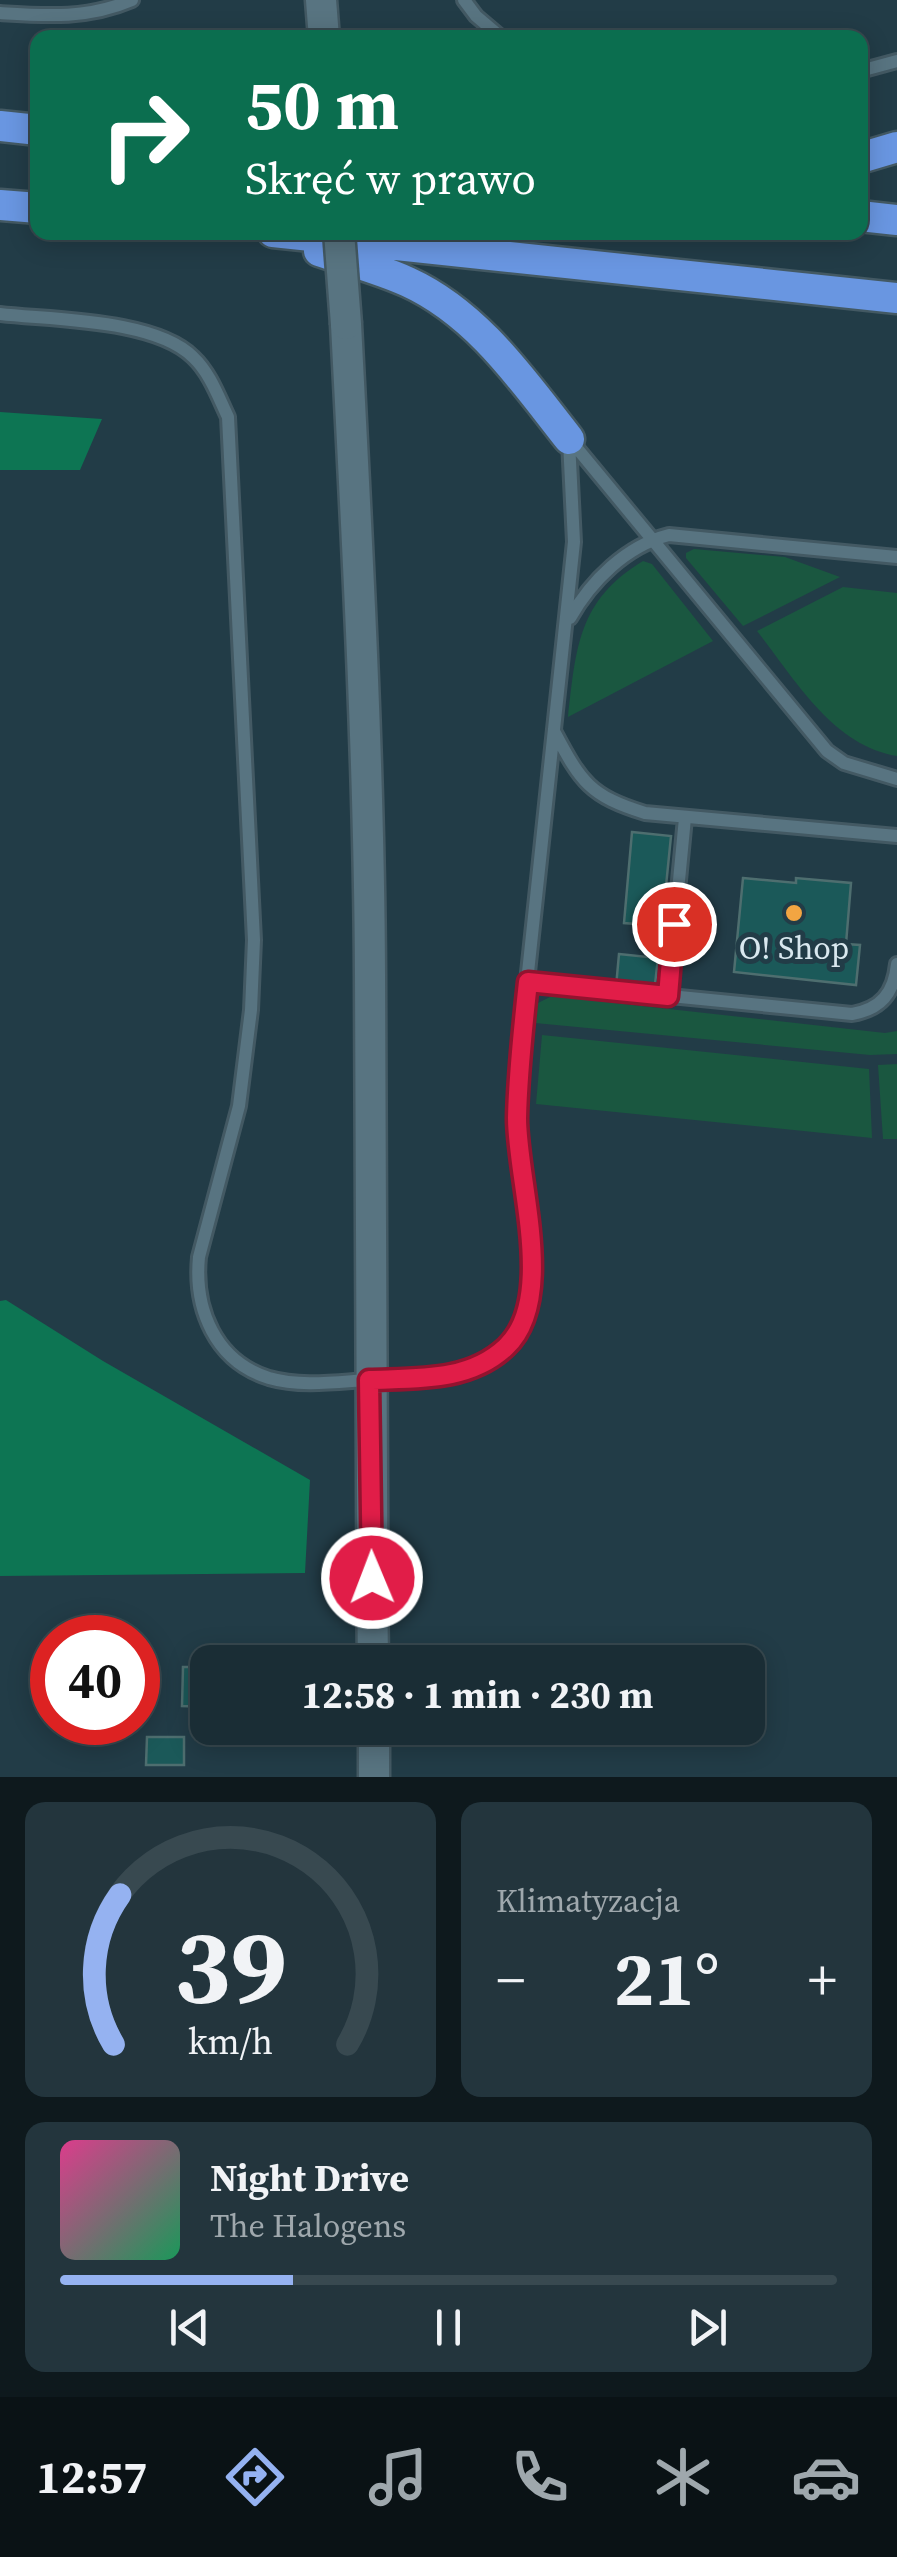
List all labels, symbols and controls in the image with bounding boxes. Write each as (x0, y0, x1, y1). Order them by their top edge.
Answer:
text: 50 m (245, 56, 399, 152)
icon: right (80, 70, 210, 200)
text: Skręć w prawo (245, 147, 536, 209)
pin (632, 882, 717, 967)
icon: arrive (647, 897, 702, 952)
marker: O! Shop (783, 902, 805, 924)
place label: O! Shop (739, 926, 849, 970)
position arrow (320, 1526, 424, 1630)
speed limit sign: 40 (30, 1615, 160, 1745)
text: 12:58 · 1 min · 230 m (301, 1669, 654, 1721)
text: Klimatyzacja (496, 1879, 680, 1923)
text: 39 (174, 1894, 287, 2037)
text: 21° (614, 1927, 719, 2030)
text: − (496, 1942, 525, 2017)
text: + (808, 1942, 837, 2017)
text: km/h (188, 2017, 273, 2066)
text: Night Drive (210, 2152, 409, 2204)
text: The Halogens (210, 2204, 406, 2248)
icon: previous (162, 2300, 217, 2355)
icon: pause (421, 2300, 476, 2355)
icon: next (680, 2300, 735, 2355)
icon: directions (220, 2442, 290, 2512)
icon: music (363, 2442, 433, 2512)
icon: phone (505, 2442, 575, 2512)
icon: climate (648, 2442, 718, 2512)
icon: car (791, 2442, 861, 2512)
text: 12:57 (36, 2446, 147, 2508)

